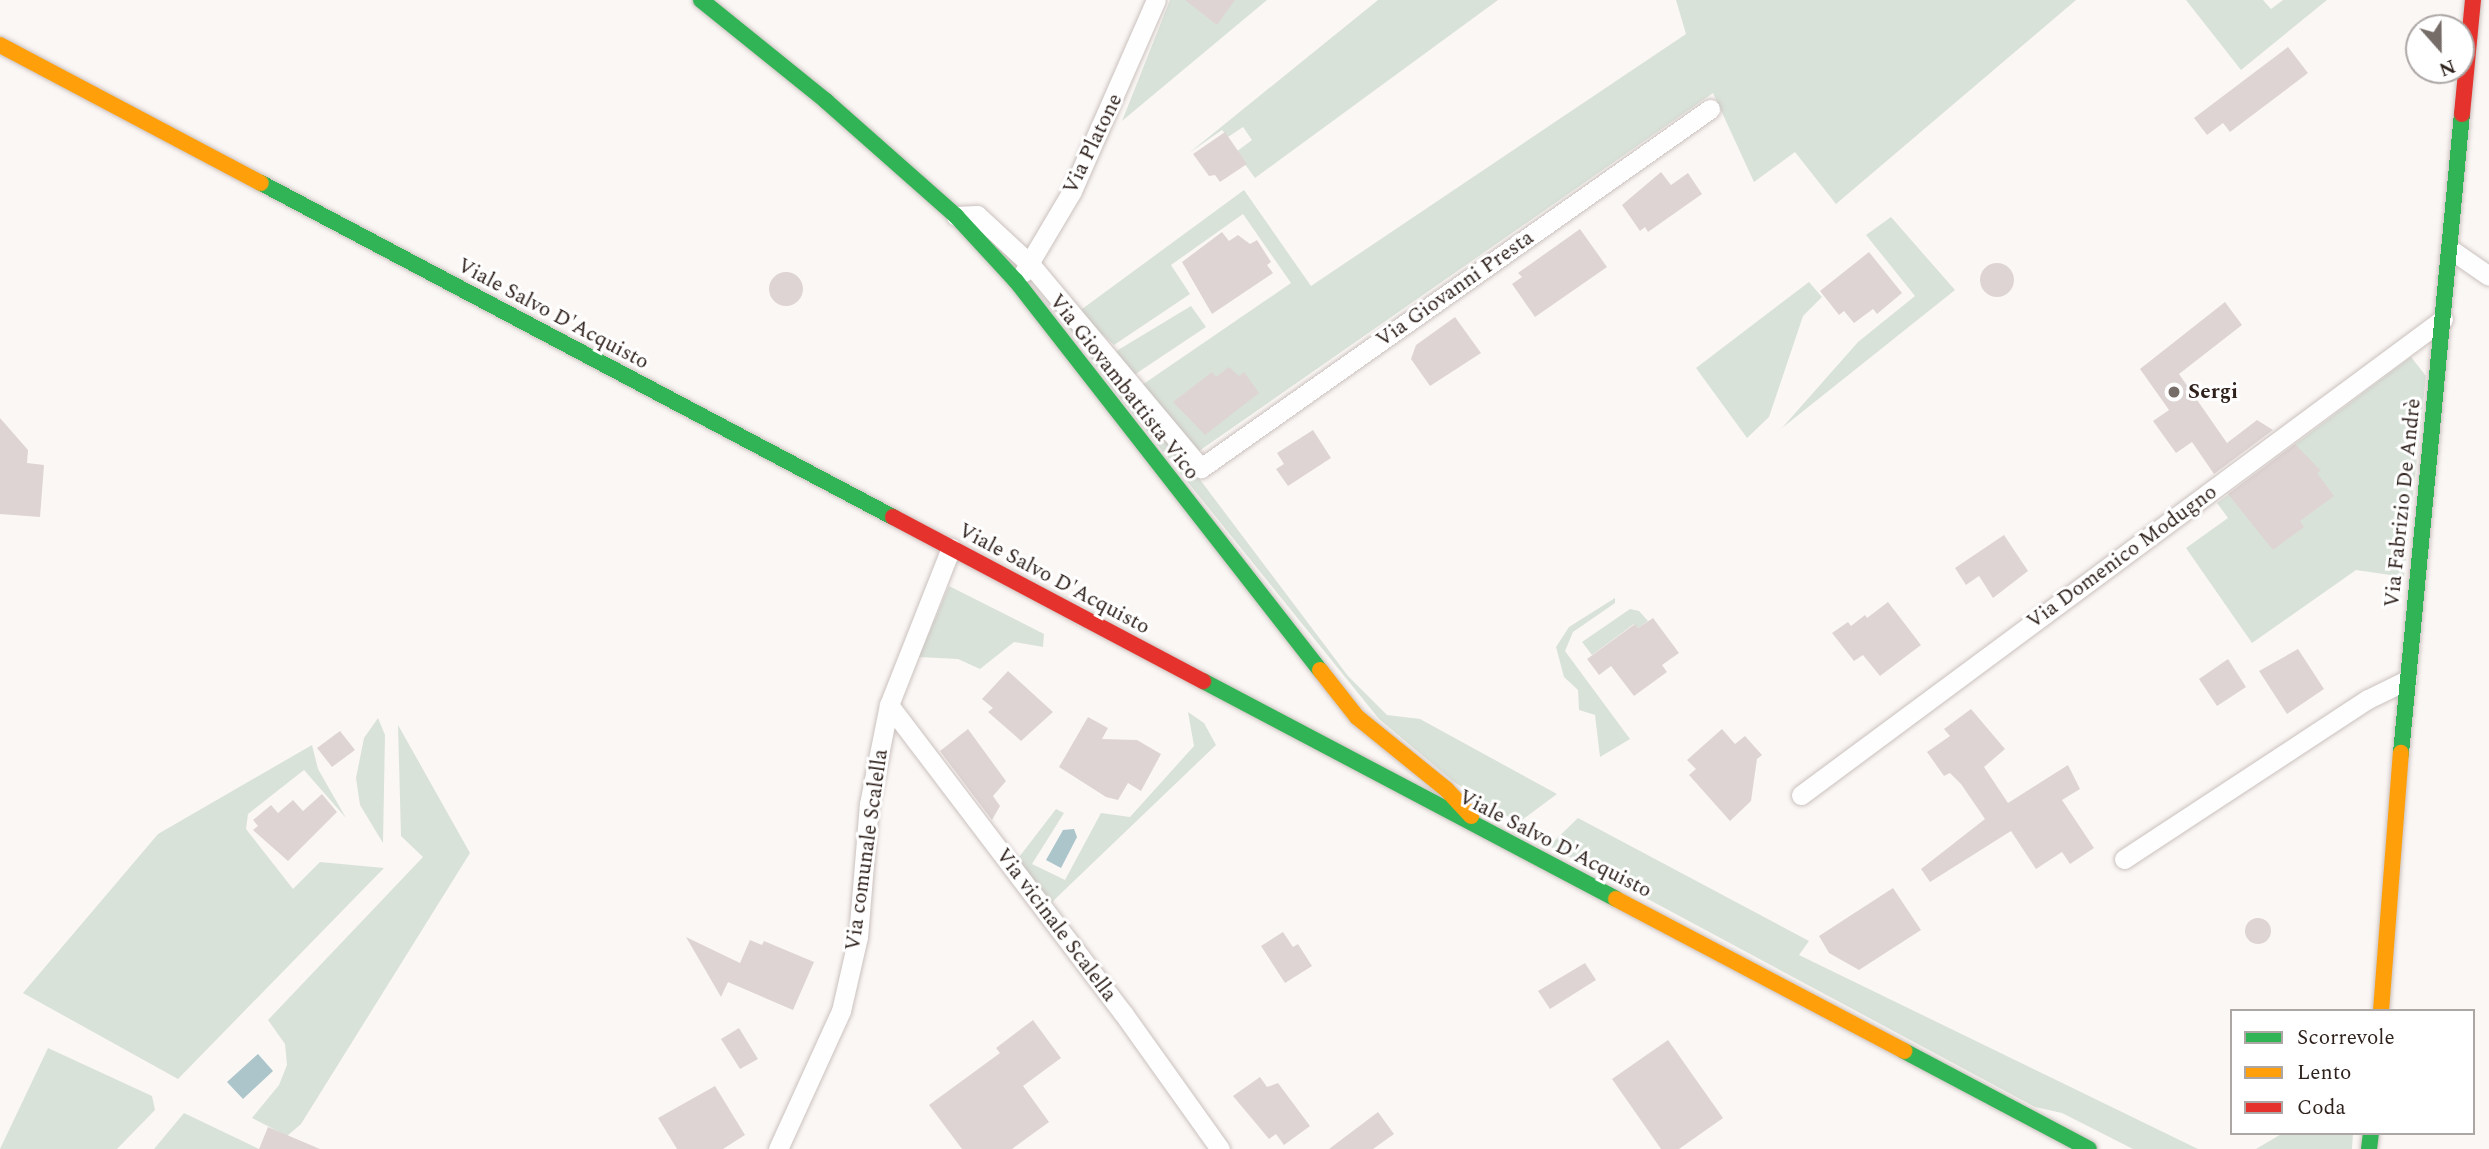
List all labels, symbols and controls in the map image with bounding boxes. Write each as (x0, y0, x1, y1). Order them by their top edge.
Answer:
north arrow (2405, 14, 2475, 84)
text: N (2435, 51, 2459, 84)
street label: Via Platone (1058, 90, 1128, 198)
street label: Via Giovanni Presta (1371, 225, 1539, 353)
street label: Viale Salvo D'Acquisto (453, 253, 653, 375)
street label: Via Giovambattista Vico (1044, 289, 1204, 485)
place label: Sergi (2188, 379, 2238, 405)
marker: Sergi (2166, 384, 2182, 400)
street label: Via Fabrizio De Andrè (2379, 397, 2427, 609)
street label: Via Domenico Modugno (2022, 480, 2222, 634)
street label: Viale Salvo D'Acquisto (954, 518, 1154, 640)
street label: Via comunale Scalella (840, 747, 894, 953)
street label: Viale Salvo D'Acquisto (1454, 784, 1656, 904)
street label: Via vicinale Scalella (990, 843, 1122, 1007)
legend (2230, 1009, 2475, 1135)
text: Scorrevole (2297, 1022, 2395, 1054)
text: Lento (2297, 1057, 2351, 1089)
text: Coda (2297, 1092, 2346, 1124)

